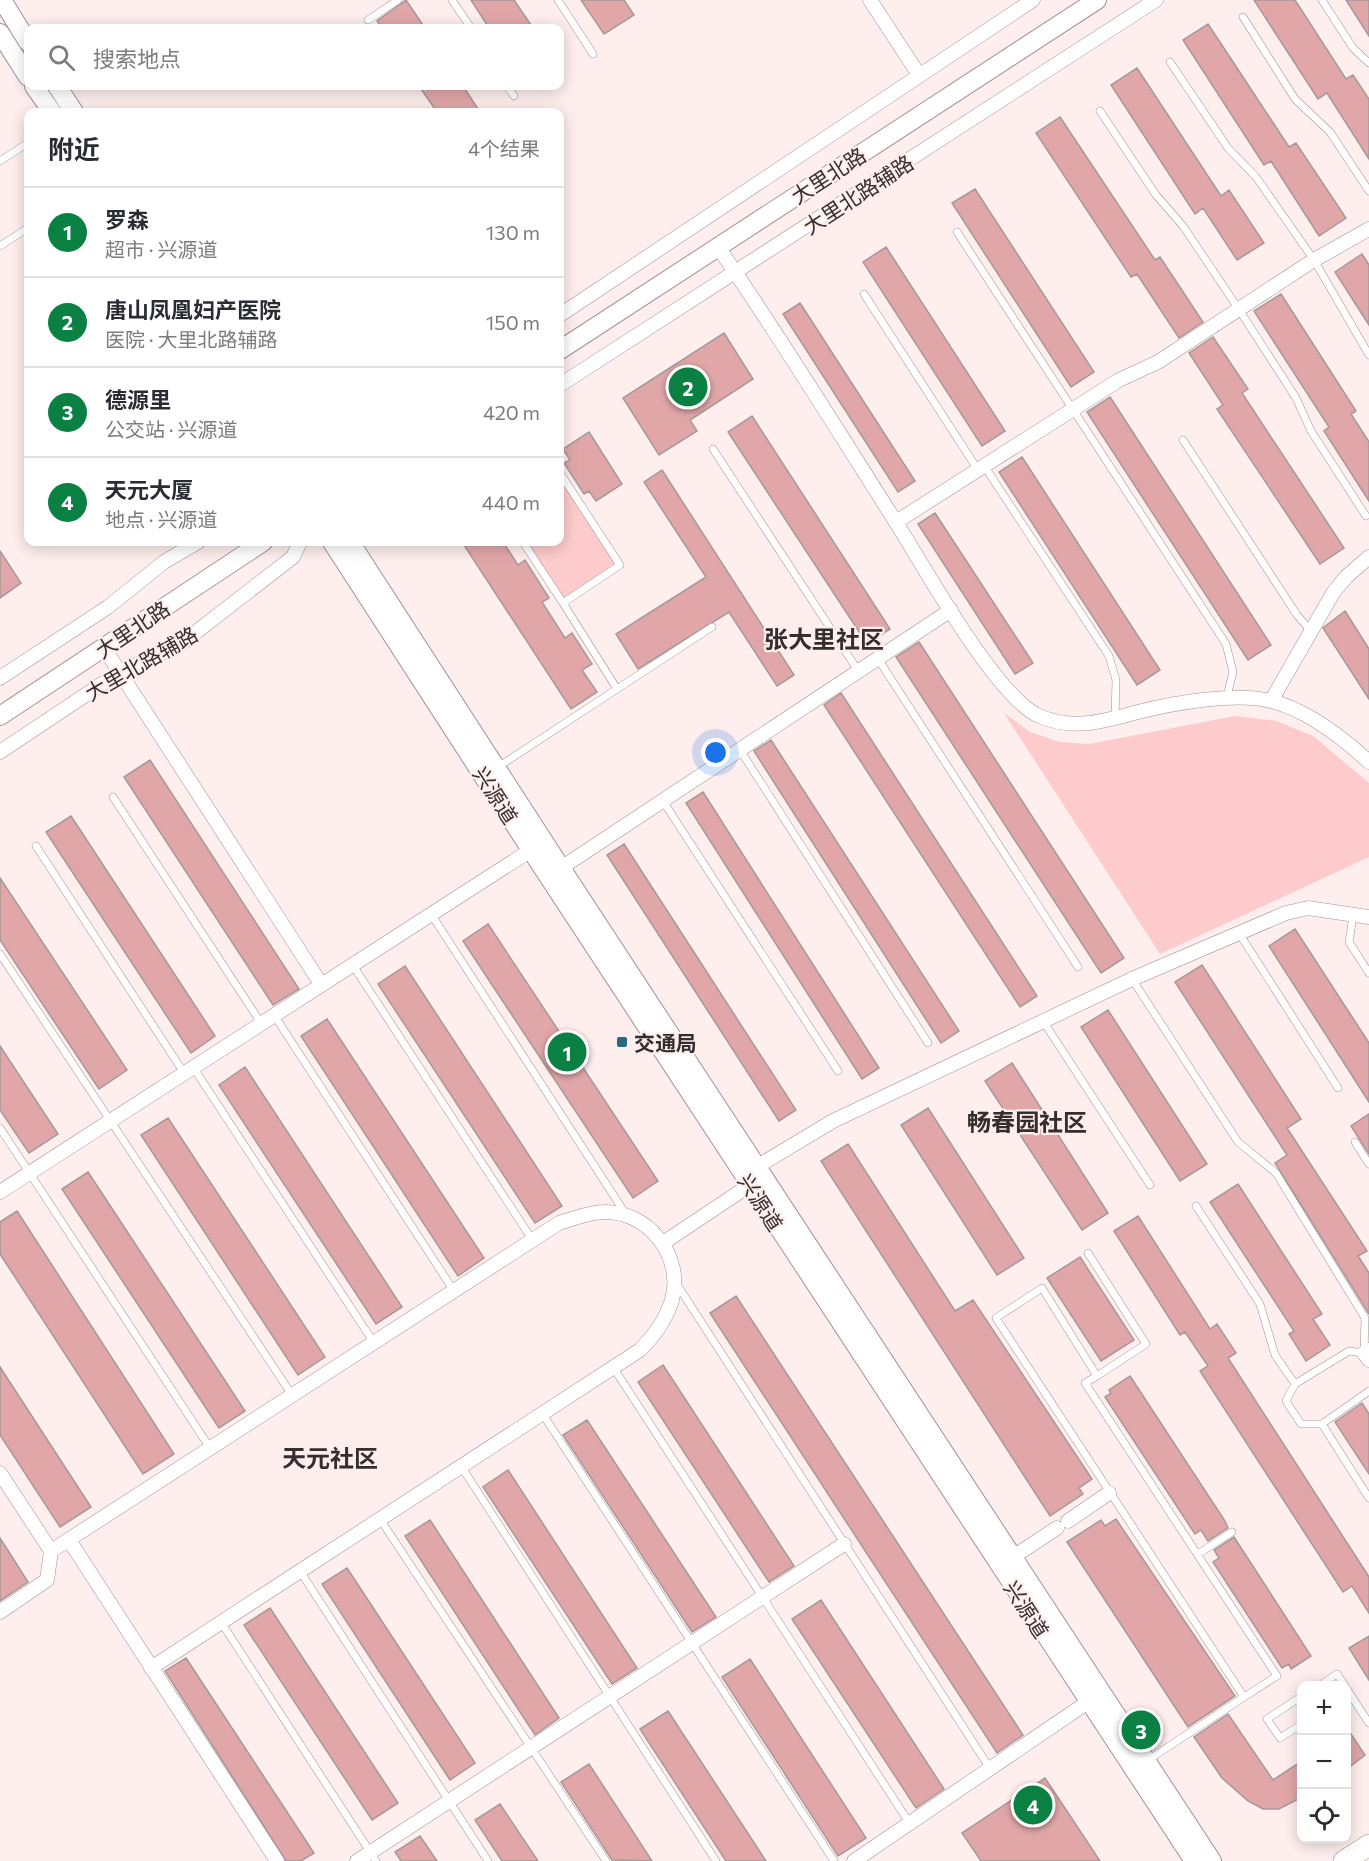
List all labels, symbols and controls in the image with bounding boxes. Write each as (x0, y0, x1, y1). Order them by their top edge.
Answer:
search box (24, 24, 564, 90)
icon: search (45, 41, 78, 74)
text: 搜索地点 (93, 45, 181, 72)
text: 附近 (48, 133, 100, 164)
text: 4个结果 (468, 136, 540, 160)
street label: 大里北路 (786, 142, 870, 208)
street label: 大里北路辅路 (798, 149, 918, 239)
text: 罗森 (105, 206, 149, 233)
text: 1 (63, 220, 72, 244)
text: 130 m (486, 220, 540, 244)
text: 超市 · 兴源道 (105, 237, 217, 261)
text: 唐山凤凰妇产医院 (105, 296, 281, 323)
text: 2 (62, 310, 73, 334)
text: 150 m (486, 310, 540, 334)
text: 医院 · 大里北路辅路 (105, 327, 277, 351)
pin: 2 (668, 364, 708, 410)
text: 德源里 (105, 386, 171, 413)
text: 3 (62, 400, 73, 424)
text: 420 m (483, 400, 540, 424)
text: 公交站 · 兴源道 (105, 417, 237, 441)
text: 天元大厦 (105, 476, 193, 503)
text: 4 (61, 490, 74, 514)
text: 440 m (482, 490, 540, 514)
text: 地点 · 兴源道 (105, 507, 217, 531)
street label: 大里北路 (90, 595, 174, 663)
street label: 大里北路辅路 (80, 621, 202, 705)
district label: 张大里社区 (764, 624, 884, 653)
your location (701, 738, 730, 767)
street label: 兴源道 (468, 762, 524, 828)
pin: 1 (548, 1030, 586, 1074)
place label: 交通局 (634, 1030, 697, 1055)
marker: 交通局 (615, 1035, 629, 1049)
district label: 畅春园社区 (967, 1107, 1087, 1136)
street label: 兴源道 (733, 1169, 789, 1235)
district label: 天元社区 (282, 1443, 378, 1472)
street label: 兴源道 (999, 1576, 1055, 1642)
map controls (1297, 1681, 1351, 1843)
button: + (1297, 1681, 1351, 1735)
pin: 3 (1122, 1708, 1160, 1752)
button: − (1297, 1735, 1351, 1789)
pin: 4 (1014, 1782, 1052, 1828)
button: locate (1297, 1789, 1351, 1843)

